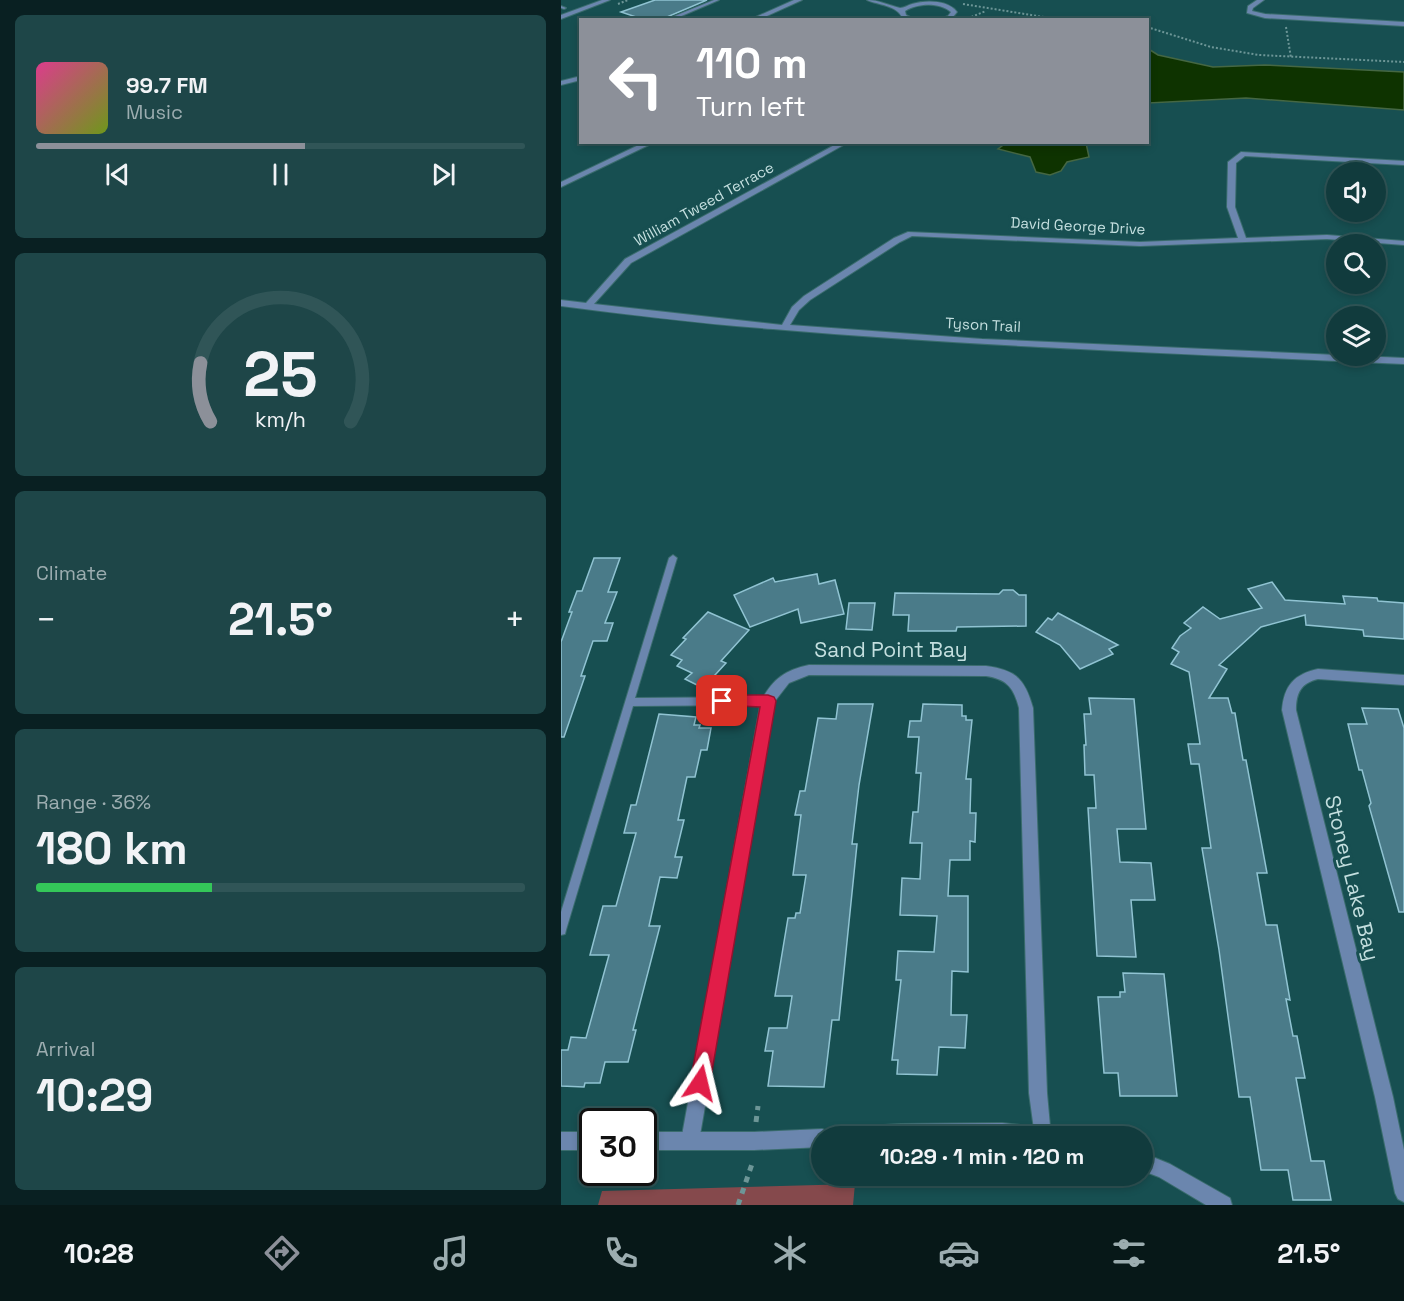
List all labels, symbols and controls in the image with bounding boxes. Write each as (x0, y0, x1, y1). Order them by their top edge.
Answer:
text: 110 m (696, 37, 808, 90)
icon: left (597, 42, 675, 120)
text: 99.7 FM (126, 71, 208, 99)
text: Turn left (696, 89, 806, 124)
text: Music (126, 99, 183, 125)
street label: William Tweed Terrace (631, 157, 777, 250)
icon: previous (101, 158, 134, 191)
icon: pause (264, 158, 297, 191)
icon: next (427, 158, 460, 191)
map controls (1326, 162, 1386, 366)
button: sound (1326, 162, 1386, 222)
street label: David George Drive (1010, 212, 1146, 239)
button: search (1326, 234, 1386, 294)
button: layers (1326, 306, 1386, 366)
street label: Tyson Trail (945, 313, 1021, 336)
text: 25 (243, 335, 318, 414)
text: km/h (255, 406, 306, 433)
text: Climate (36, 560, 107, 586)
text: 21.5° (228, 591, 333, 648)
text: − (36, 599, 56, 641)
text: + (505, 599, 525, 641)
street label: Sand Point Bay (814, 636, 968, 663)
pin (696, 675, 747, 726)
icon: arrive (705, 684, 738, 717)
text: Range · 36% (36, 789, 151, 815)
street label: Stoney Lake Bay (1319, 792, 1386, 963)
text: 180 km (36, 820, 188, 877)
text: Arrival (36, 1036, 95, 1062)
position arrow (668, 1051, 732, 1115)
text: 10:29 (36, 1067, 153, 1124)
speed limit sign: 30 (579, 1108, 657, 1186)
text: 10:29 · 1 min · 120 m (880, 1142, 1084, 1170)
icon: directions (261, 1232, 303, 1274)
icon: music (430, 1232, 472, 1274)
icon: phone (600, 1232, 642, 1274)
icon: climate (769, 1232, 811, 1274)
icon: car (938, 1232, 980, 1274)
icon: filters (1108, 1232, 1150, 1274)
text: 10:28 (64, 1236, 134, 1271)
text: 21.5° (1277, 1236, 1340, 1271)

